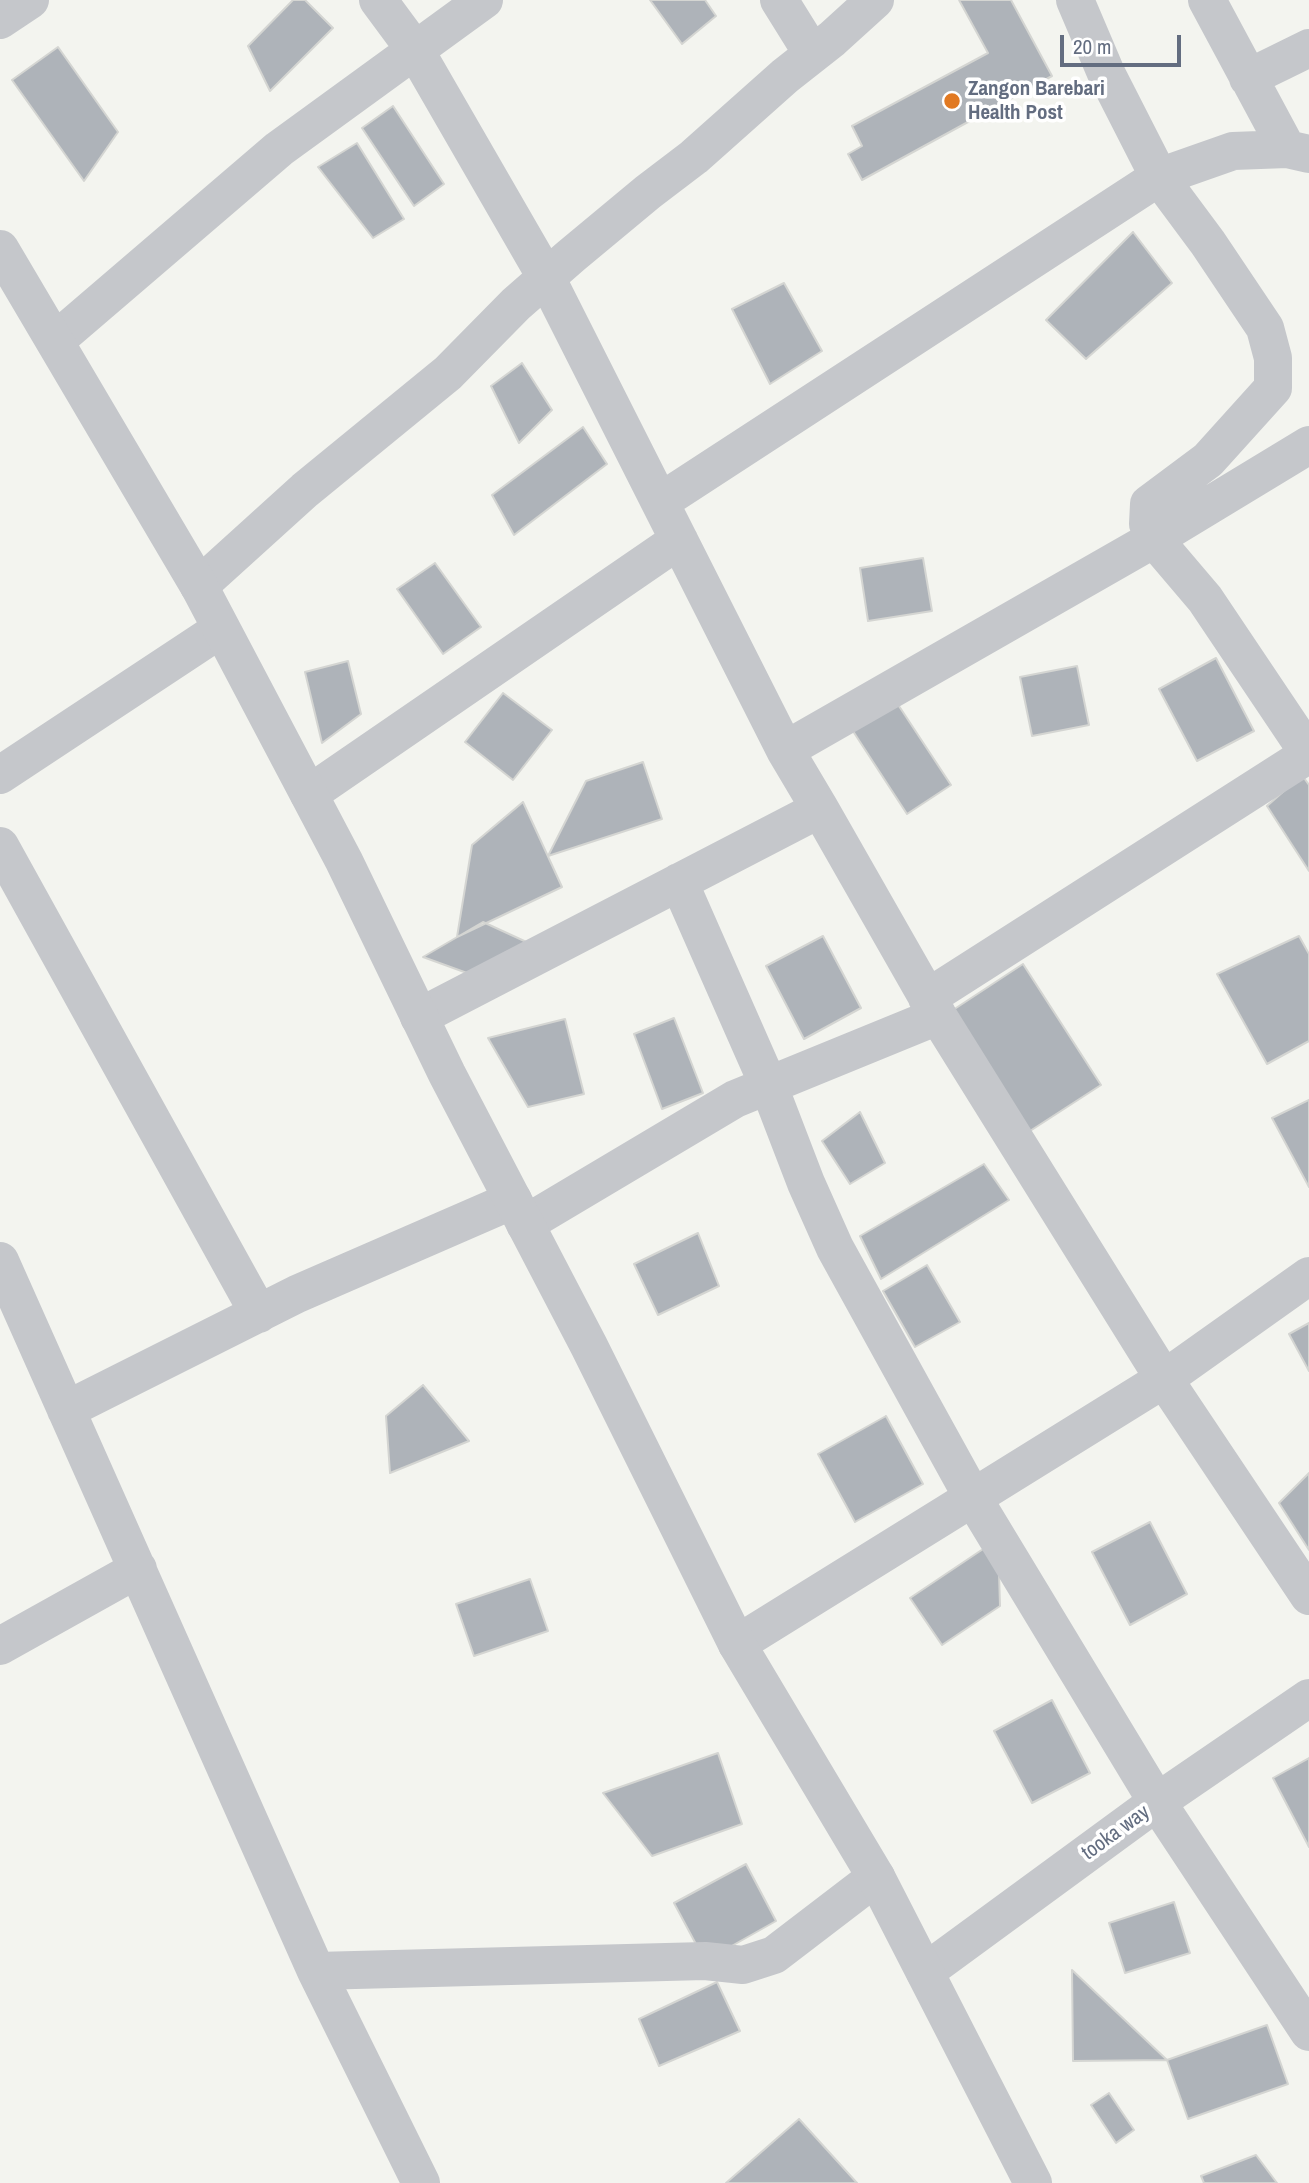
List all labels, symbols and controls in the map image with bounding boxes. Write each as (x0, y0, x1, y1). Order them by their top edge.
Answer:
scale bar (1064, 21, 1185, 65)
text: 20 m (1073, 32, 1111, 61)
place label: Zangon Barebari Health Post (968, 76, 1105, 126)
marker: Zangon Barebari Health Post (942, 91, 962, 111)
street label: tooka way (1077, 1800, 1155, 1866)

